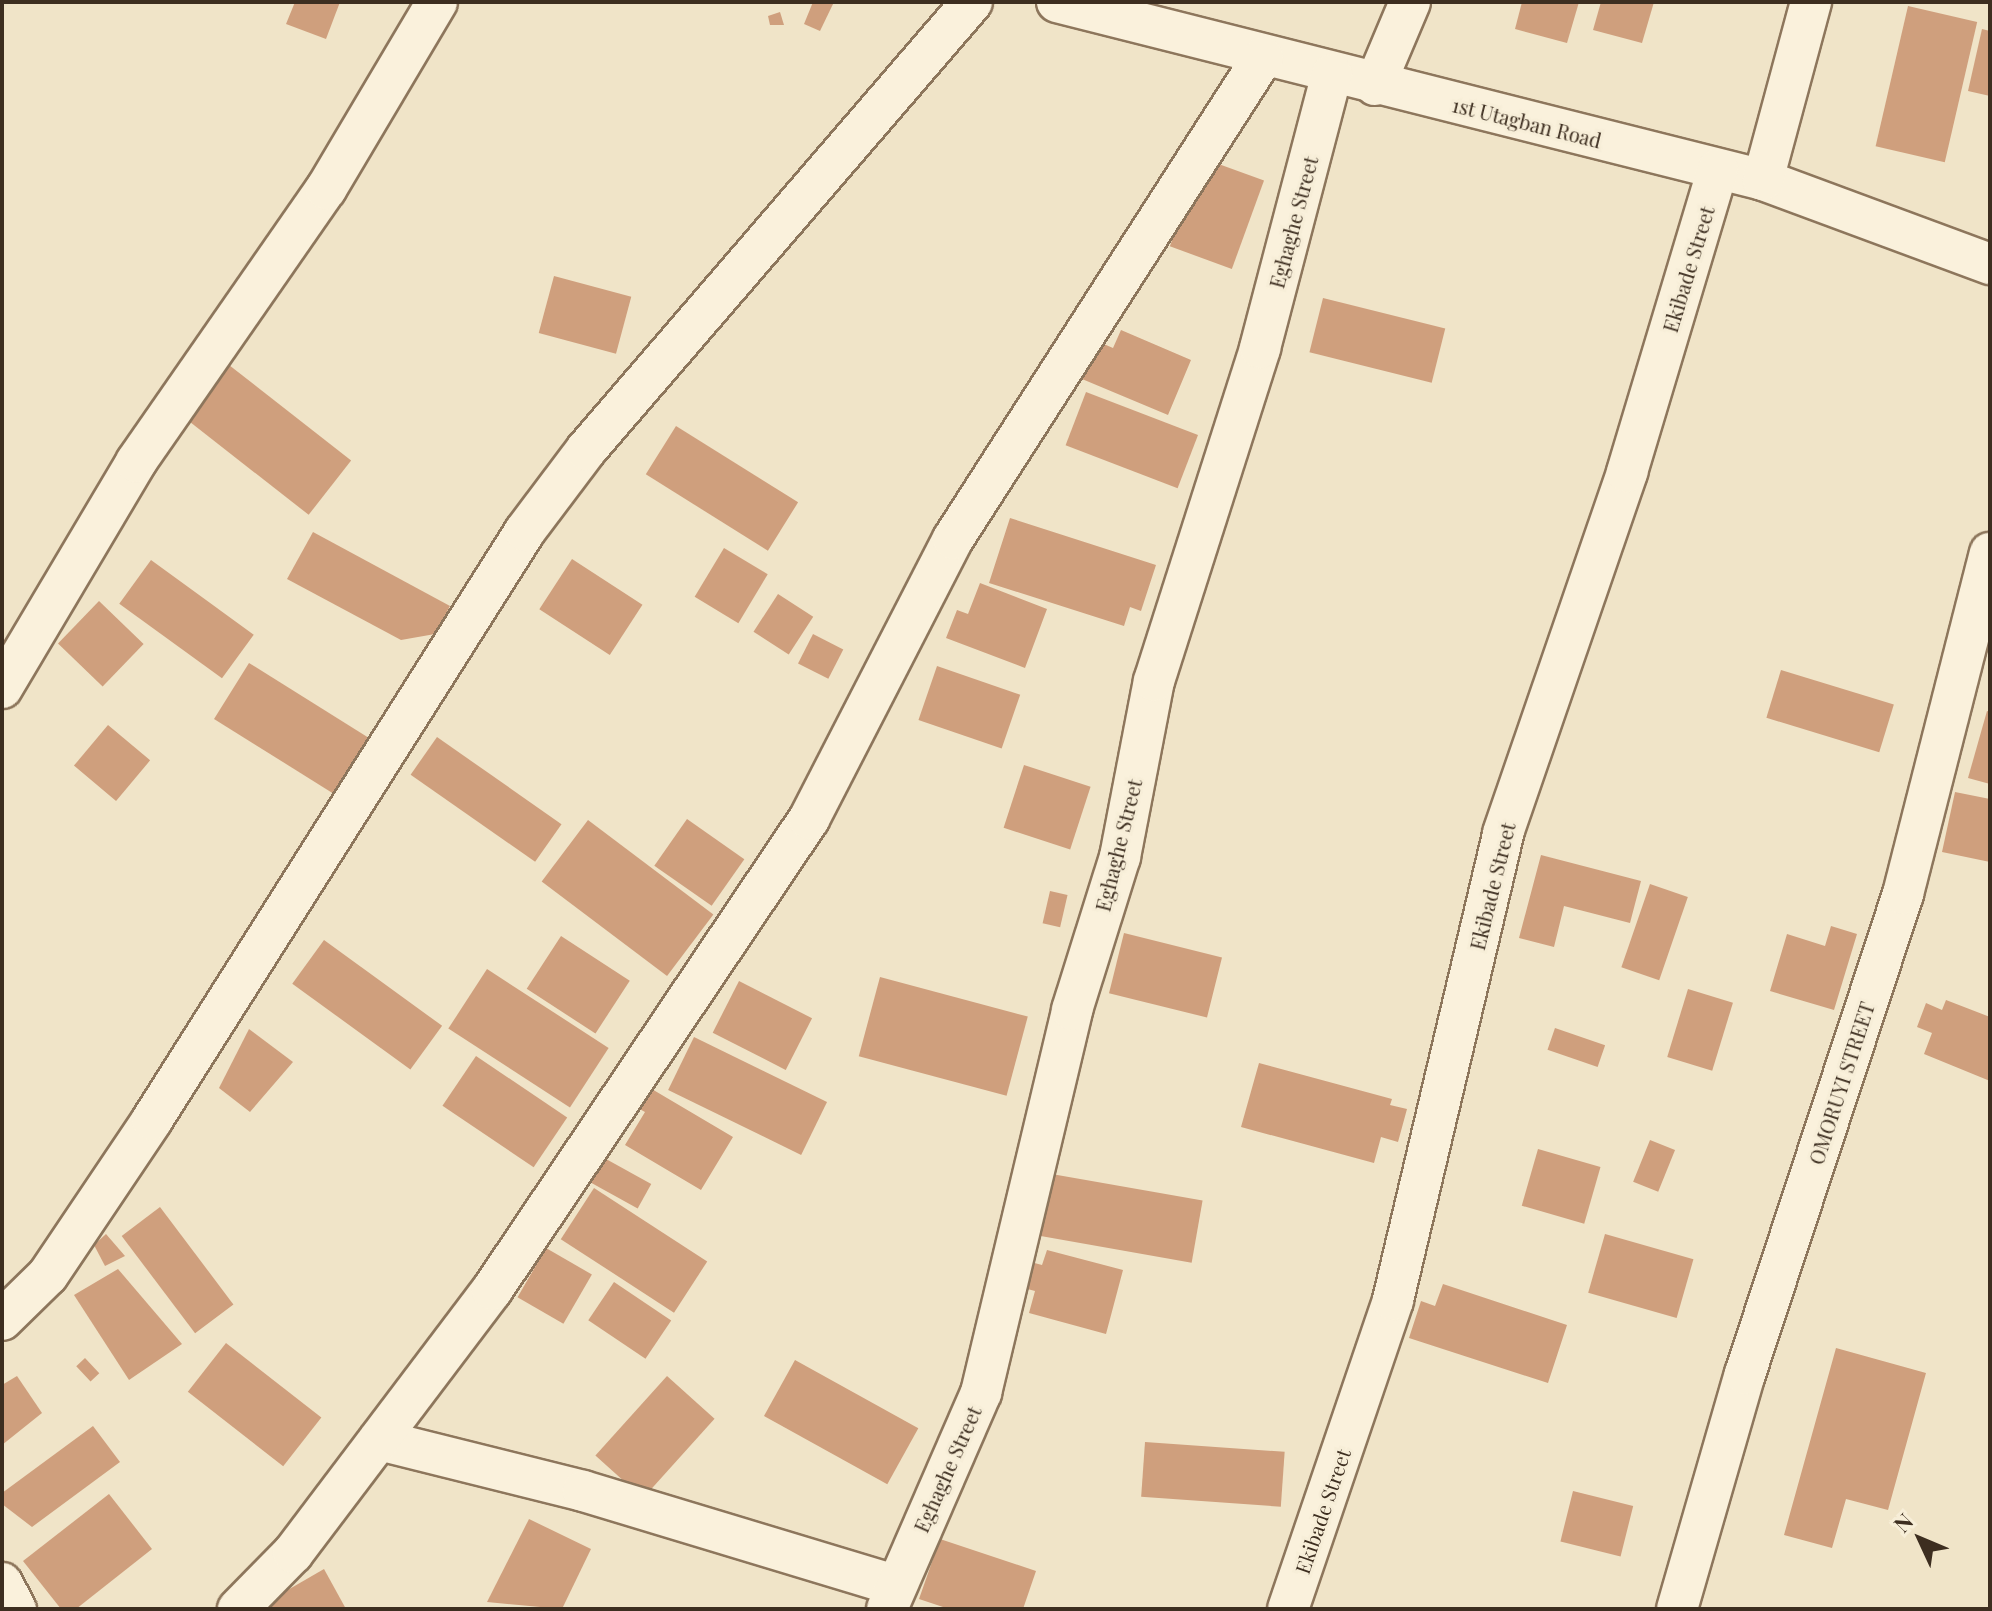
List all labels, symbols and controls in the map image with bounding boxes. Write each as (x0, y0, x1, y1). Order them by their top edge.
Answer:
street label: 1st Utagban Road (1450, 92, 1604, 152)
street label: Eghaghe Street (1264, 153, 1322, 291)
street label: Ekibade Street (1657, 203, 1719, 335)
street label: Eghaghe Street (1090, 776, 1146, 914)
street label: Ekibade Street (1465, 820, 1519, 952)
street label: OMORUYI STREET (1803, 999, 1879, 1167)
street label: Eghaghe Street (908, 1402, 986, 1536)
street label: Ekibade Street (1289, 1445, 1355, 1577)
north arrow (1880, 1499, 1960, 1579)
text: N (1886, 1506, 1919, 1538)

